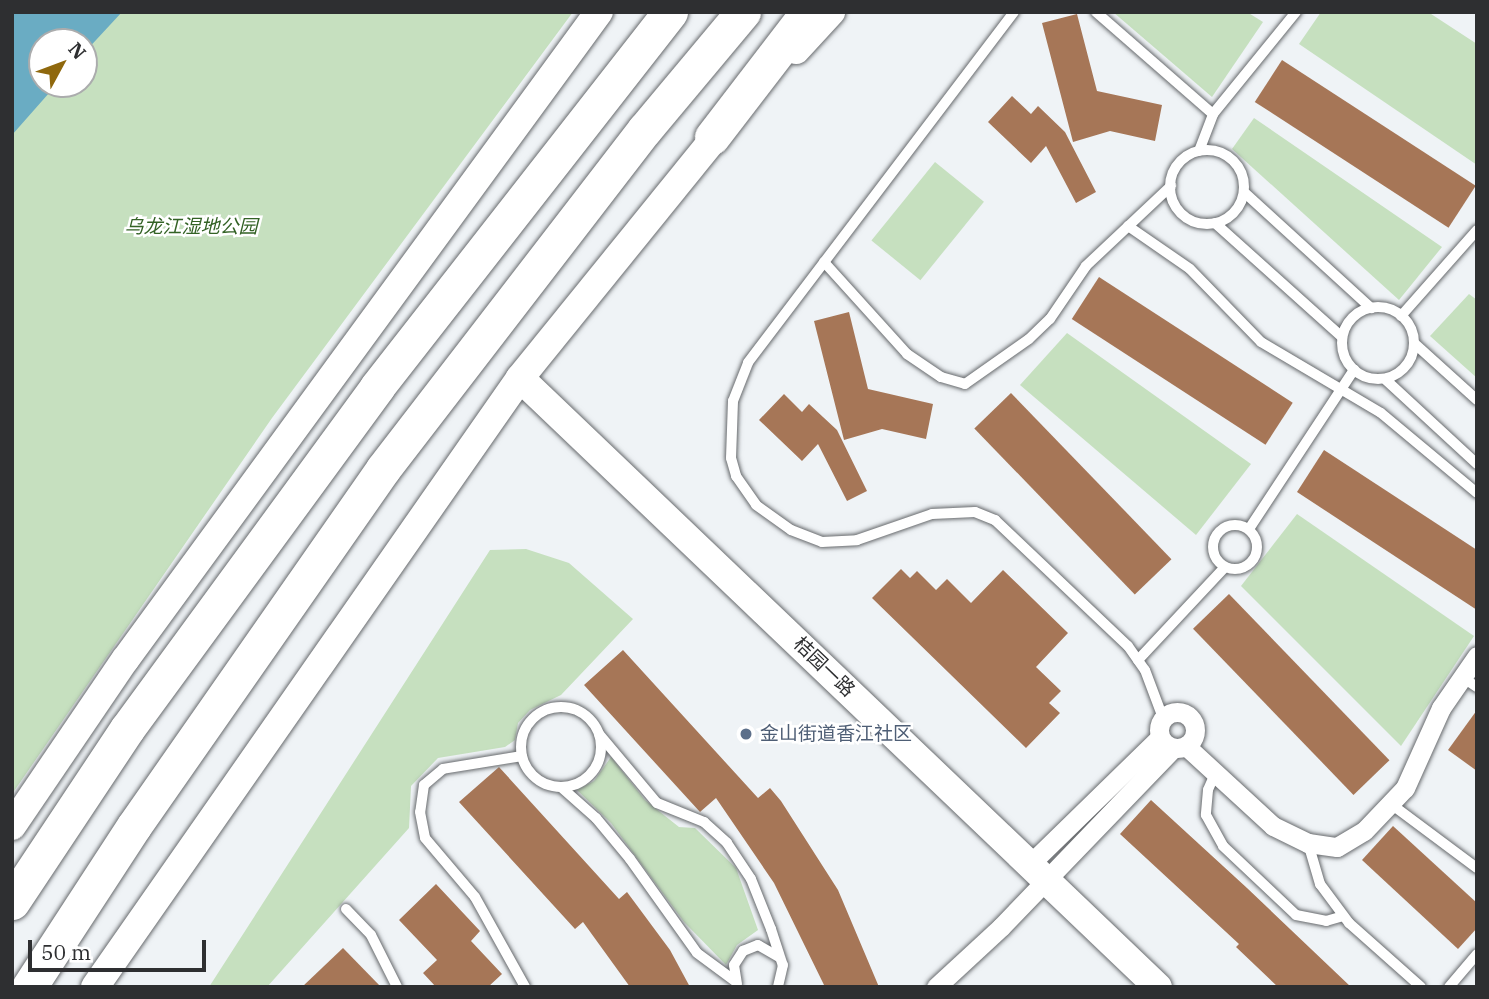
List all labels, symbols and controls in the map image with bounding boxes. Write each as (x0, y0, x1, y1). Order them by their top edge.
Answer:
north arrow (28, 28, 98, 98)
text: N (63, 37, 91, 64)
park label: 乌龙江湿地公园 (125, 216, 257, 238)
street label: 桔园一路 (789, 632, 859, 702)
place label: 金山街道香江社区 (760, 723, 912, 745)
marker: 金山街道香江社区 (738, 726, 754, 742)
scale bar (32, 926, 210, 970)
text: 50 m (41, 938, 91, 966)

